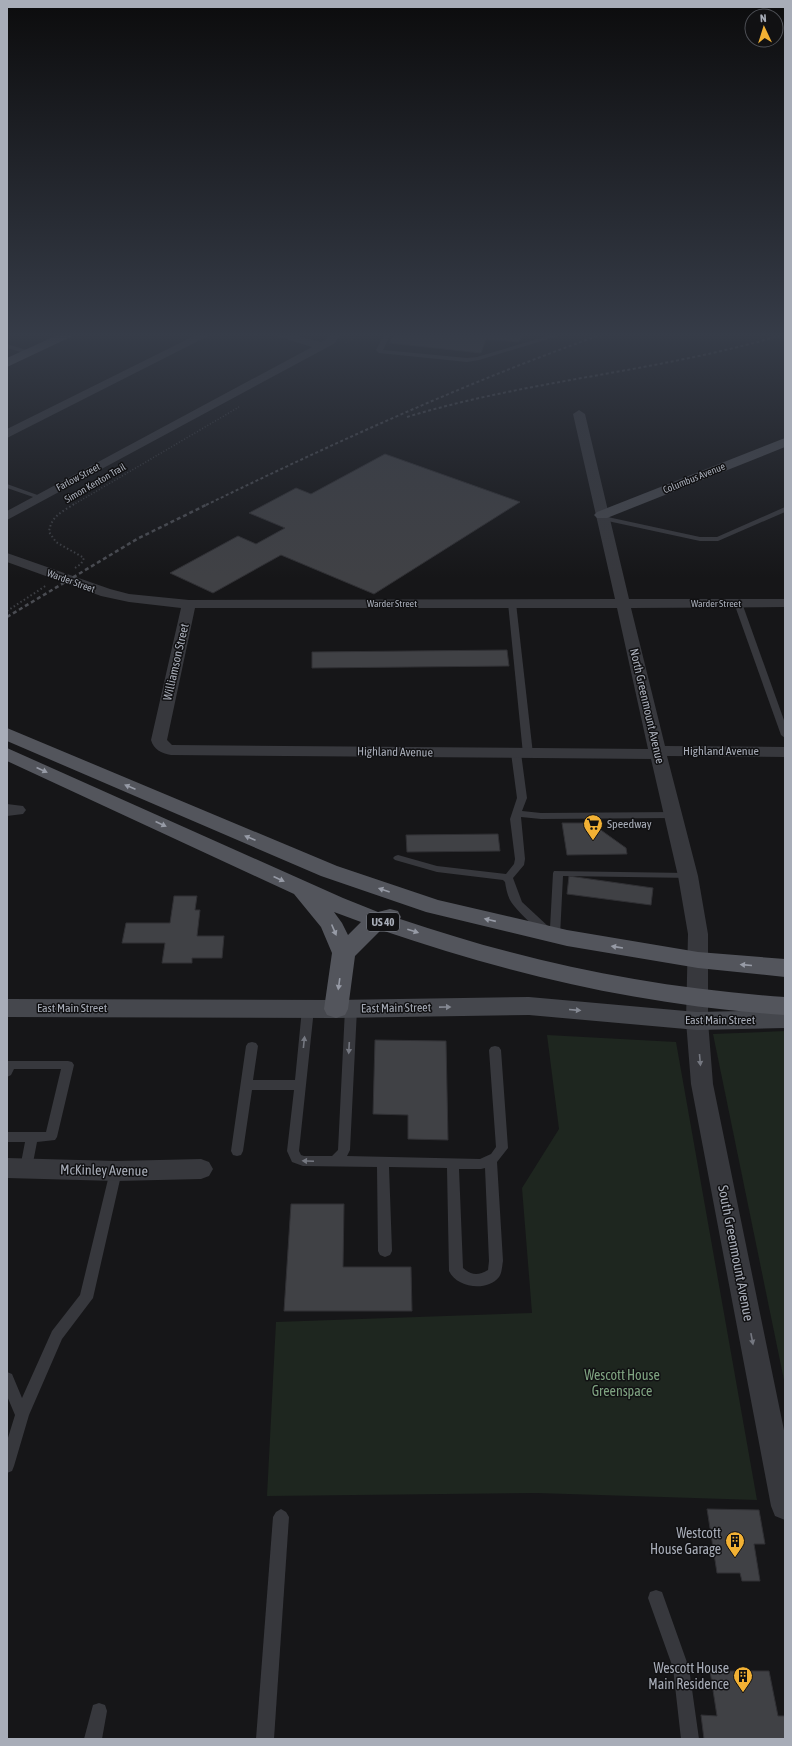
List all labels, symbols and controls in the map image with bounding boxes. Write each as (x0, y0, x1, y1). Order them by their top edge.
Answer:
north arrow (744, 8, 784, 48)
text: N (760, 12, 767, 24)
street label: Columbus Avenue (661, 460, 727, 495)
street label: Farlow Street (54, 461, 102, 493)
street label: Simon Kenton Trail (63, 461, 128, 505)
street label: Warder Street (46, 567, 97, 595)
street label: Warder Street (367, 598, 417, 609)
street label: Warder Street (691, 598, 741, 609)
street label: Williamson Street (160, 622, 192, 702)
street label: North Greenmount Avenue (627, 647, 667, 765)
street label: Highland Avenue (357, 744, 433, 760)
street label: Highland Avenue (683, 744, 759, 758)
one-way arrow (37, 767, 48, 773)
one-way arrow (124, 783, 136, 790)
supermarket icon: Speedway (582, 813, 604, 841)
place label: Speedway (607, 817, 652, 831)
one-way arrow (155, 821, 166, 827)
one-way arrow (243, 834, 255, 840)
one-way arrow (273, 876, 284, 882)
one-way arrow (377, 887, 389, 893)
road number: US 40 (367, 913, 399, 931)
one-way arrow (484, 917, 496, 923)
one-way arrow (332, 925, 338, 937)
one-way arrow (407, 929, 419, 935)
one-way arrow (611, 944, 624, 950)
one-way arrow (740, 961, 752, 968)
one-way arrow (336, 978, 342, 991)
street label: East Main Street (361, 1000, 432, 1016)
street label: East Main Street (37, 1001, 108, 1015)
one-way arrow (439, 1004, 451, 1011)
one-way arrow (569, 1007, 581, 1014)
street label: East Main Street (685, 1013, 756, 1027)
one-way arrow (301, 1036, 308, 1048)
one-way arrow (346, 1042, 353, 1054)
one-way arrow (697, 1054, 704, 1066)
one-way arrow (301, 1158, 314, 1164)
street label: McKinley Avenue (60, 1161, 148, 1179)
street label: South Greenmount Avenue (715, 1184, 757, 1322)
one-way arrow (750, 1333, 756, 1345)
park label: Wescott House Greenspace (584, 1367, 660, 1399)
place label: Westcott House Garage (650, 1525, 721, 1557)
building icon: Westcott House Garage (724, 1530, 746, 1558)
place label: Wescott House Main Residence (648, 1660, 729, 1692)
building icon: Wescott House Main Residence (732, 1665, 754, 1693)

